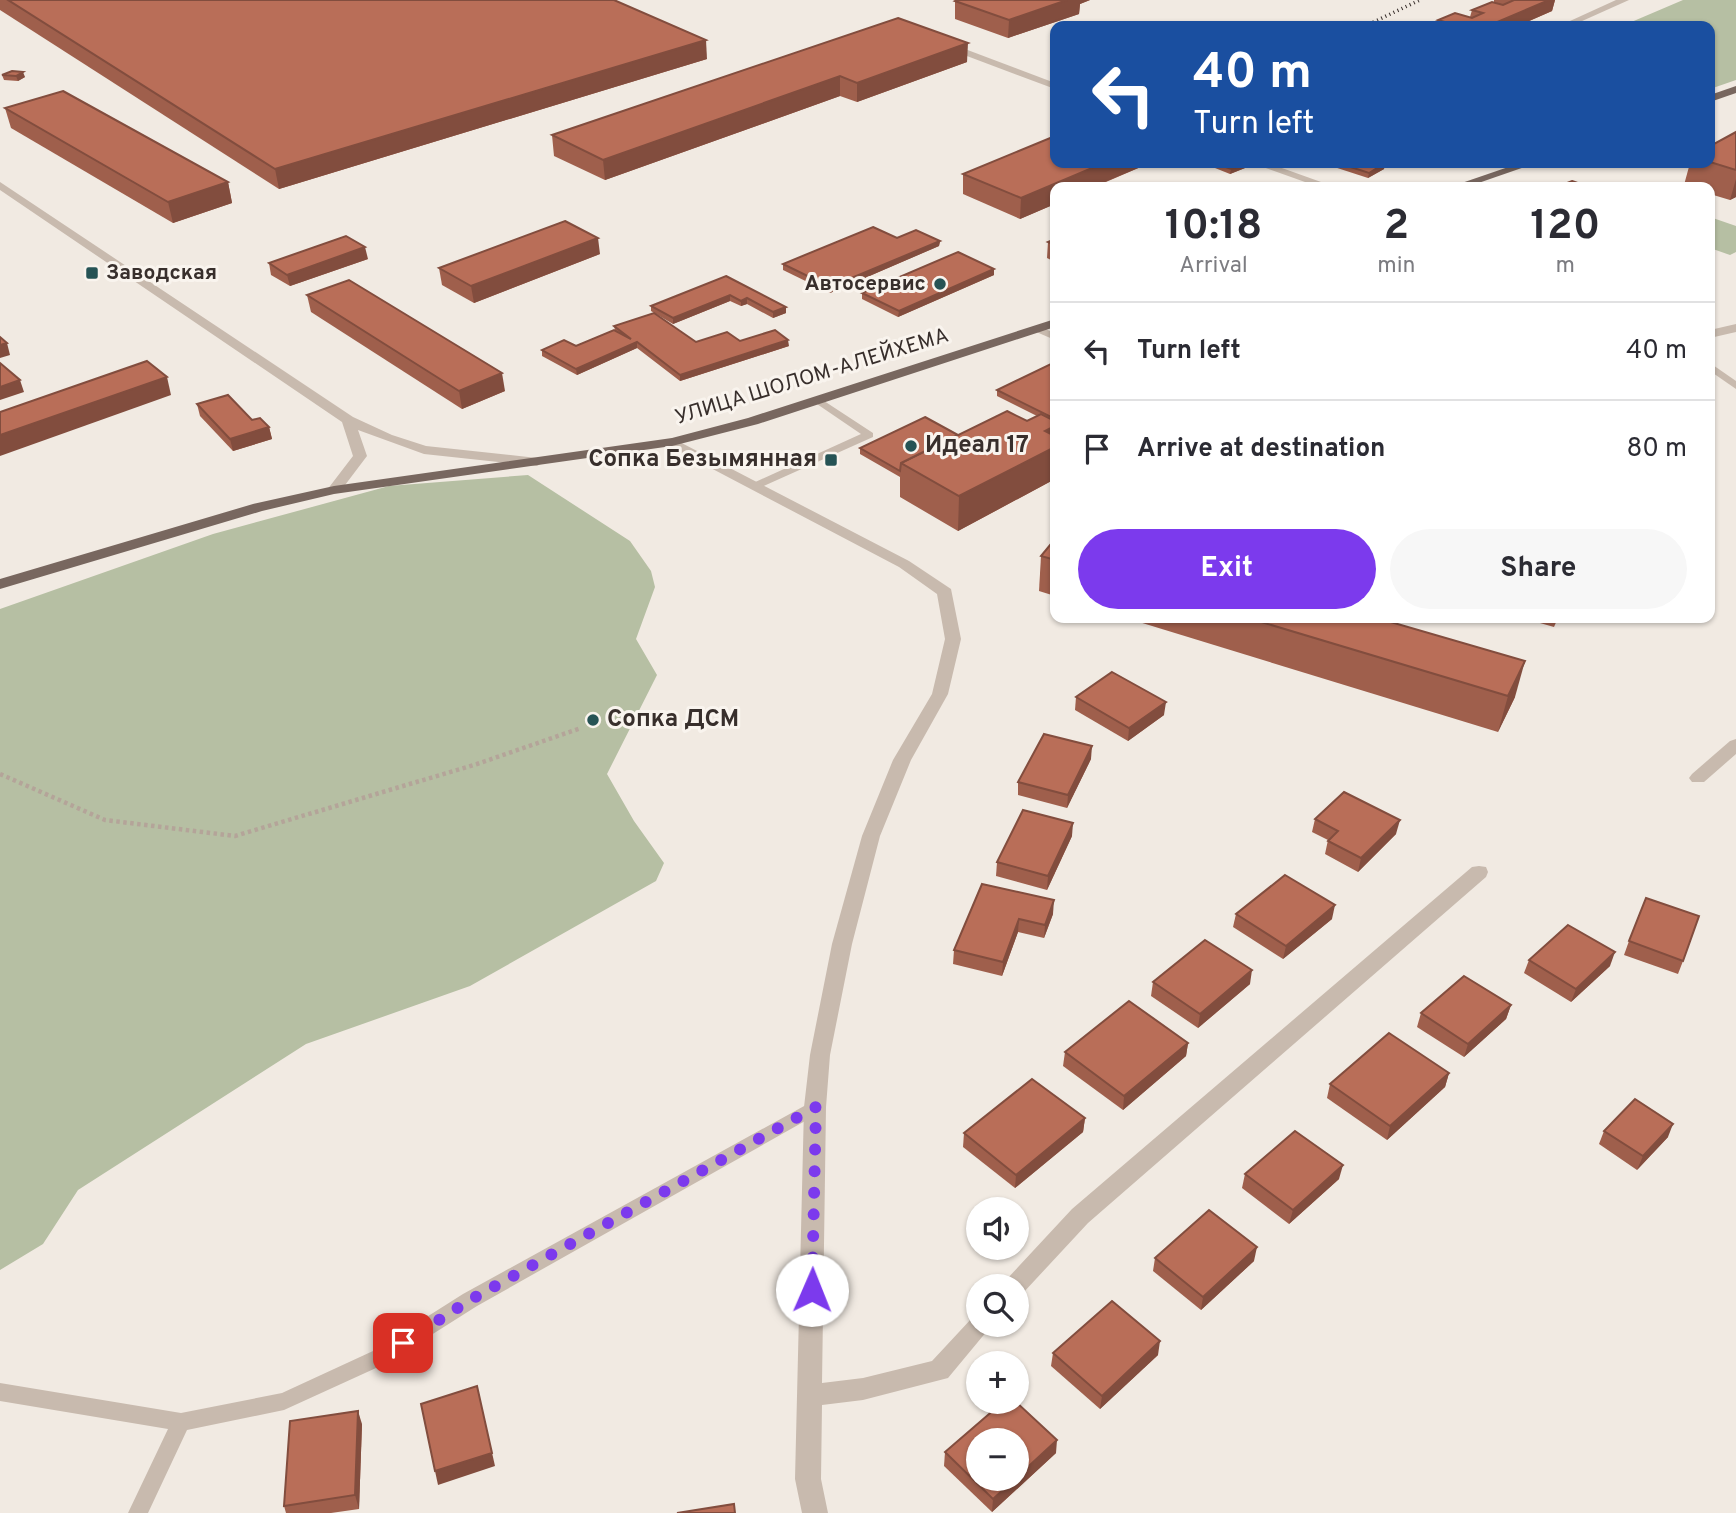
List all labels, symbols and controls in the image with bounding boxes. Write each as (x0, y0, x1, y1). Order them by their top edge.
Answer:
text: 40 m (1193, 44, 1312, 106)
icon: left (1078, 49, 1169, 140)
text: Turn left (1193, 105, 1314, 145)
text: 10:18 (1165, 201, 1263, 254)
text: 2 (1384, 201, 1409, 254)
text: 120 (1530, 201, 1600, 254)
text: Arrival (1179, 252, 1248, 281)
text: min (1377, 252, 1416, 281)
text: m (1556, 252, 1575, 281)
place label: Заводская (106, 260, 217, 287)
marker: Заводская (84, 265, 100, 281)
place label: Автосервис (804, 271, 926, 298)
marker: Автосервис (932, 276, 948, 292)
street label: УЛИЦА ШОЛОМ-АЛЕЙХЕМА (672, 321, 952, 432)
icon: left (1078, 332, 1116, 370)
text: Turn left (1137, 335, 1241, 368)
text: 40 m (1626, 335, 1687, 368)
icon: arrive (1078, 430, 1116, 468)
place label: Идеал 17 (925, 431, 1029, 461)
text: Arrive at destination (1137, 433, 1385, 466)
text: 80 m (1627, 433, 1687, 466)
marker: Идеал 17 (903, 438, 919, 454)
place label: Сопка Безымянная (588, 445, 817, 475)
marker: Сопка Безымянная (823, 452, 839, 468)
button: Exit (1078, 529, 1376, 609)
button: Share (1390, 529, 1687, 609)
place label: Сопка ДСМ (607, 705, 739, 735)
marker: Сопка ДСМ (585, 712, 601, 728)
map controls (966, 1197, 1029, 1491)
button: sound (966, 1197, 1029, 1260)
position arrow (775, 1253, 849, 1327)
button: search (966, 1274, 1029, 1337)
pin (373, 1313, 433, 1373)
icon: arrive (384, 1324, 422, 1362)
button: + (966, 1351, 1029, 1414)
button: − (966, 1428, 1029, 1491)

